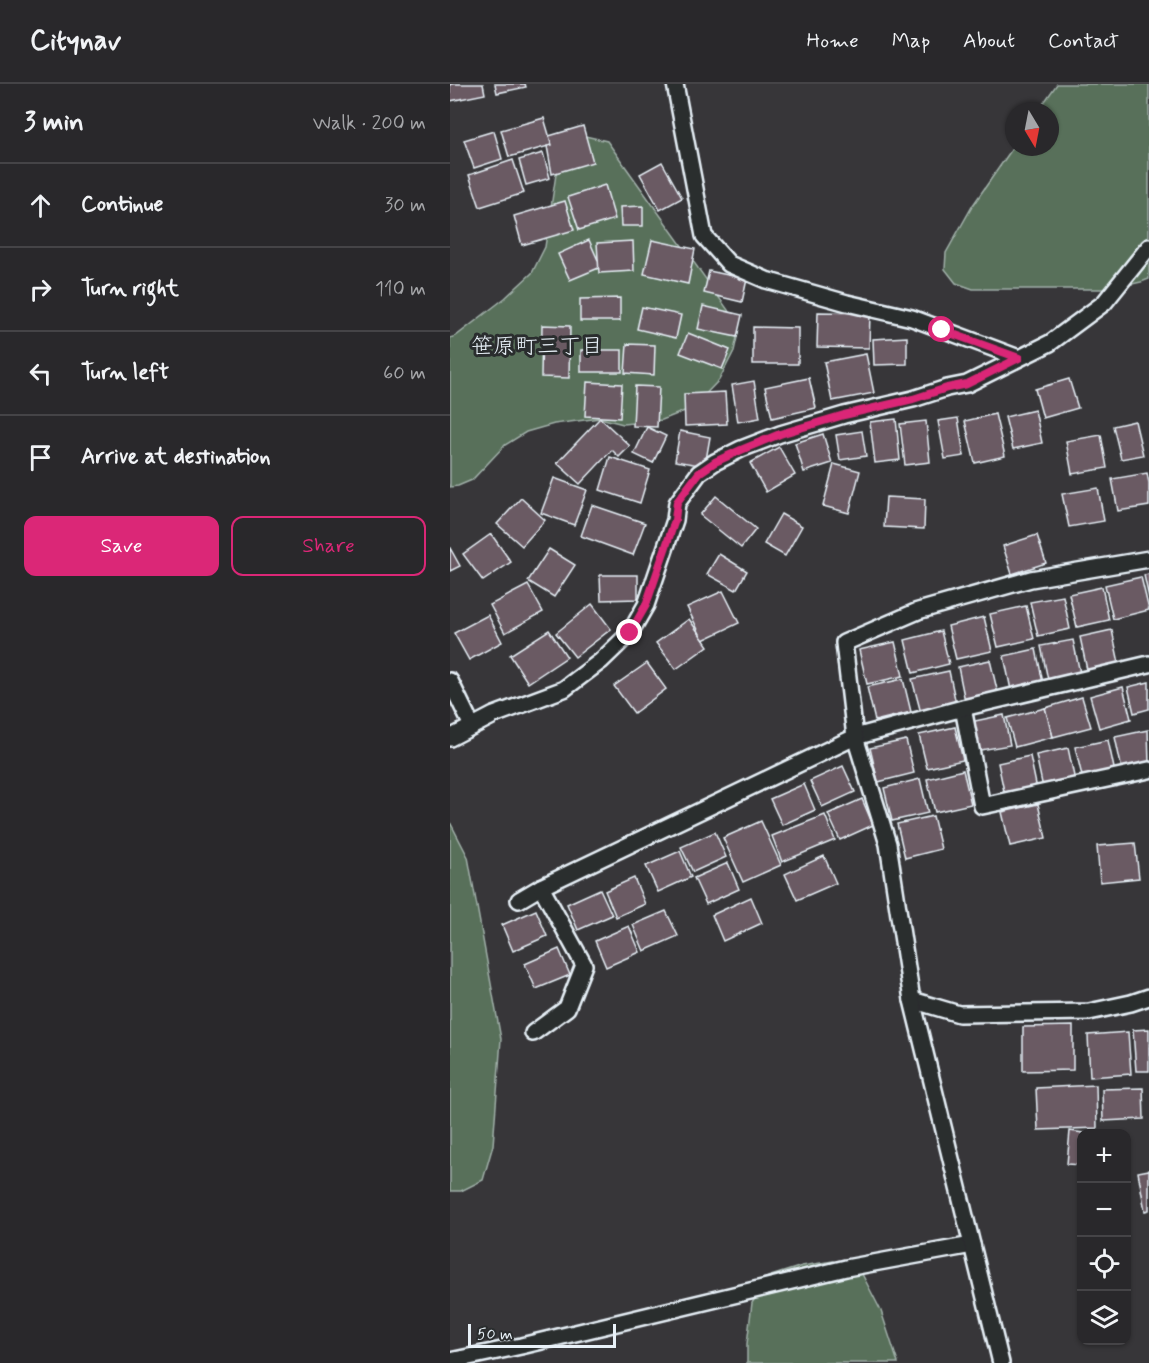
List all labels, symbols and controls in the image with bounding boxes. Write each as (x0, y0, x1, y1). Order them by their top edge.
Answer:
text: Citynav (30, 23, 121, 60)
text: Home (807, 27, 859, 55)
text: Map (892, 27, 930, 55)
text: About (963, 27, 1015, 55)
text: Contact (1048, 27, 1119, 55)
north arrow (1005, 102, 1059, 156)
text: 3 min (24, 106, 84, 140)
text: Walk · 200 m (313, 110, 426, 137)
icon: ahead (24, 189, 57, 222)
text: Continue (81, 191, 163, 219)
text: 30 m (384, 192, 426, 219)
icon: right (24, 273, 57, 306)
text: Turn right (81, 275, 179, 303)
text: 110 m (375, 276, 426, 303)
route start (928, 316, 954, 342)
district label: 笹原町三丁目 (471, 333, 603, 361)
icon: left (24, 357, 57, 390)
text: Turn left (81, 359, 169, 387)
text: 60 m (383, 360, 426, 387)
icon: arrive (24, 441, 57, 474)
text: Arrive at destination (81, 443, 271, 471)
button: Save (24, 516, 219, 576)
button: Share (231, 516, 426, 576)
route end (616, 619, 642, 645)
map controls (1077, 1129, 1131, 1345)
button: + (1077, 1129, 1131, 1183)
button: − (1077, 1183, 1131, 1237)
button: locate (1077, 1237, 1131, 1291)
button: layers (1077, 1291, 1131, 1345)
scale bar (468, 1321, 616, 1348)
text: 50 m (477, 1324, 513, 1345)

